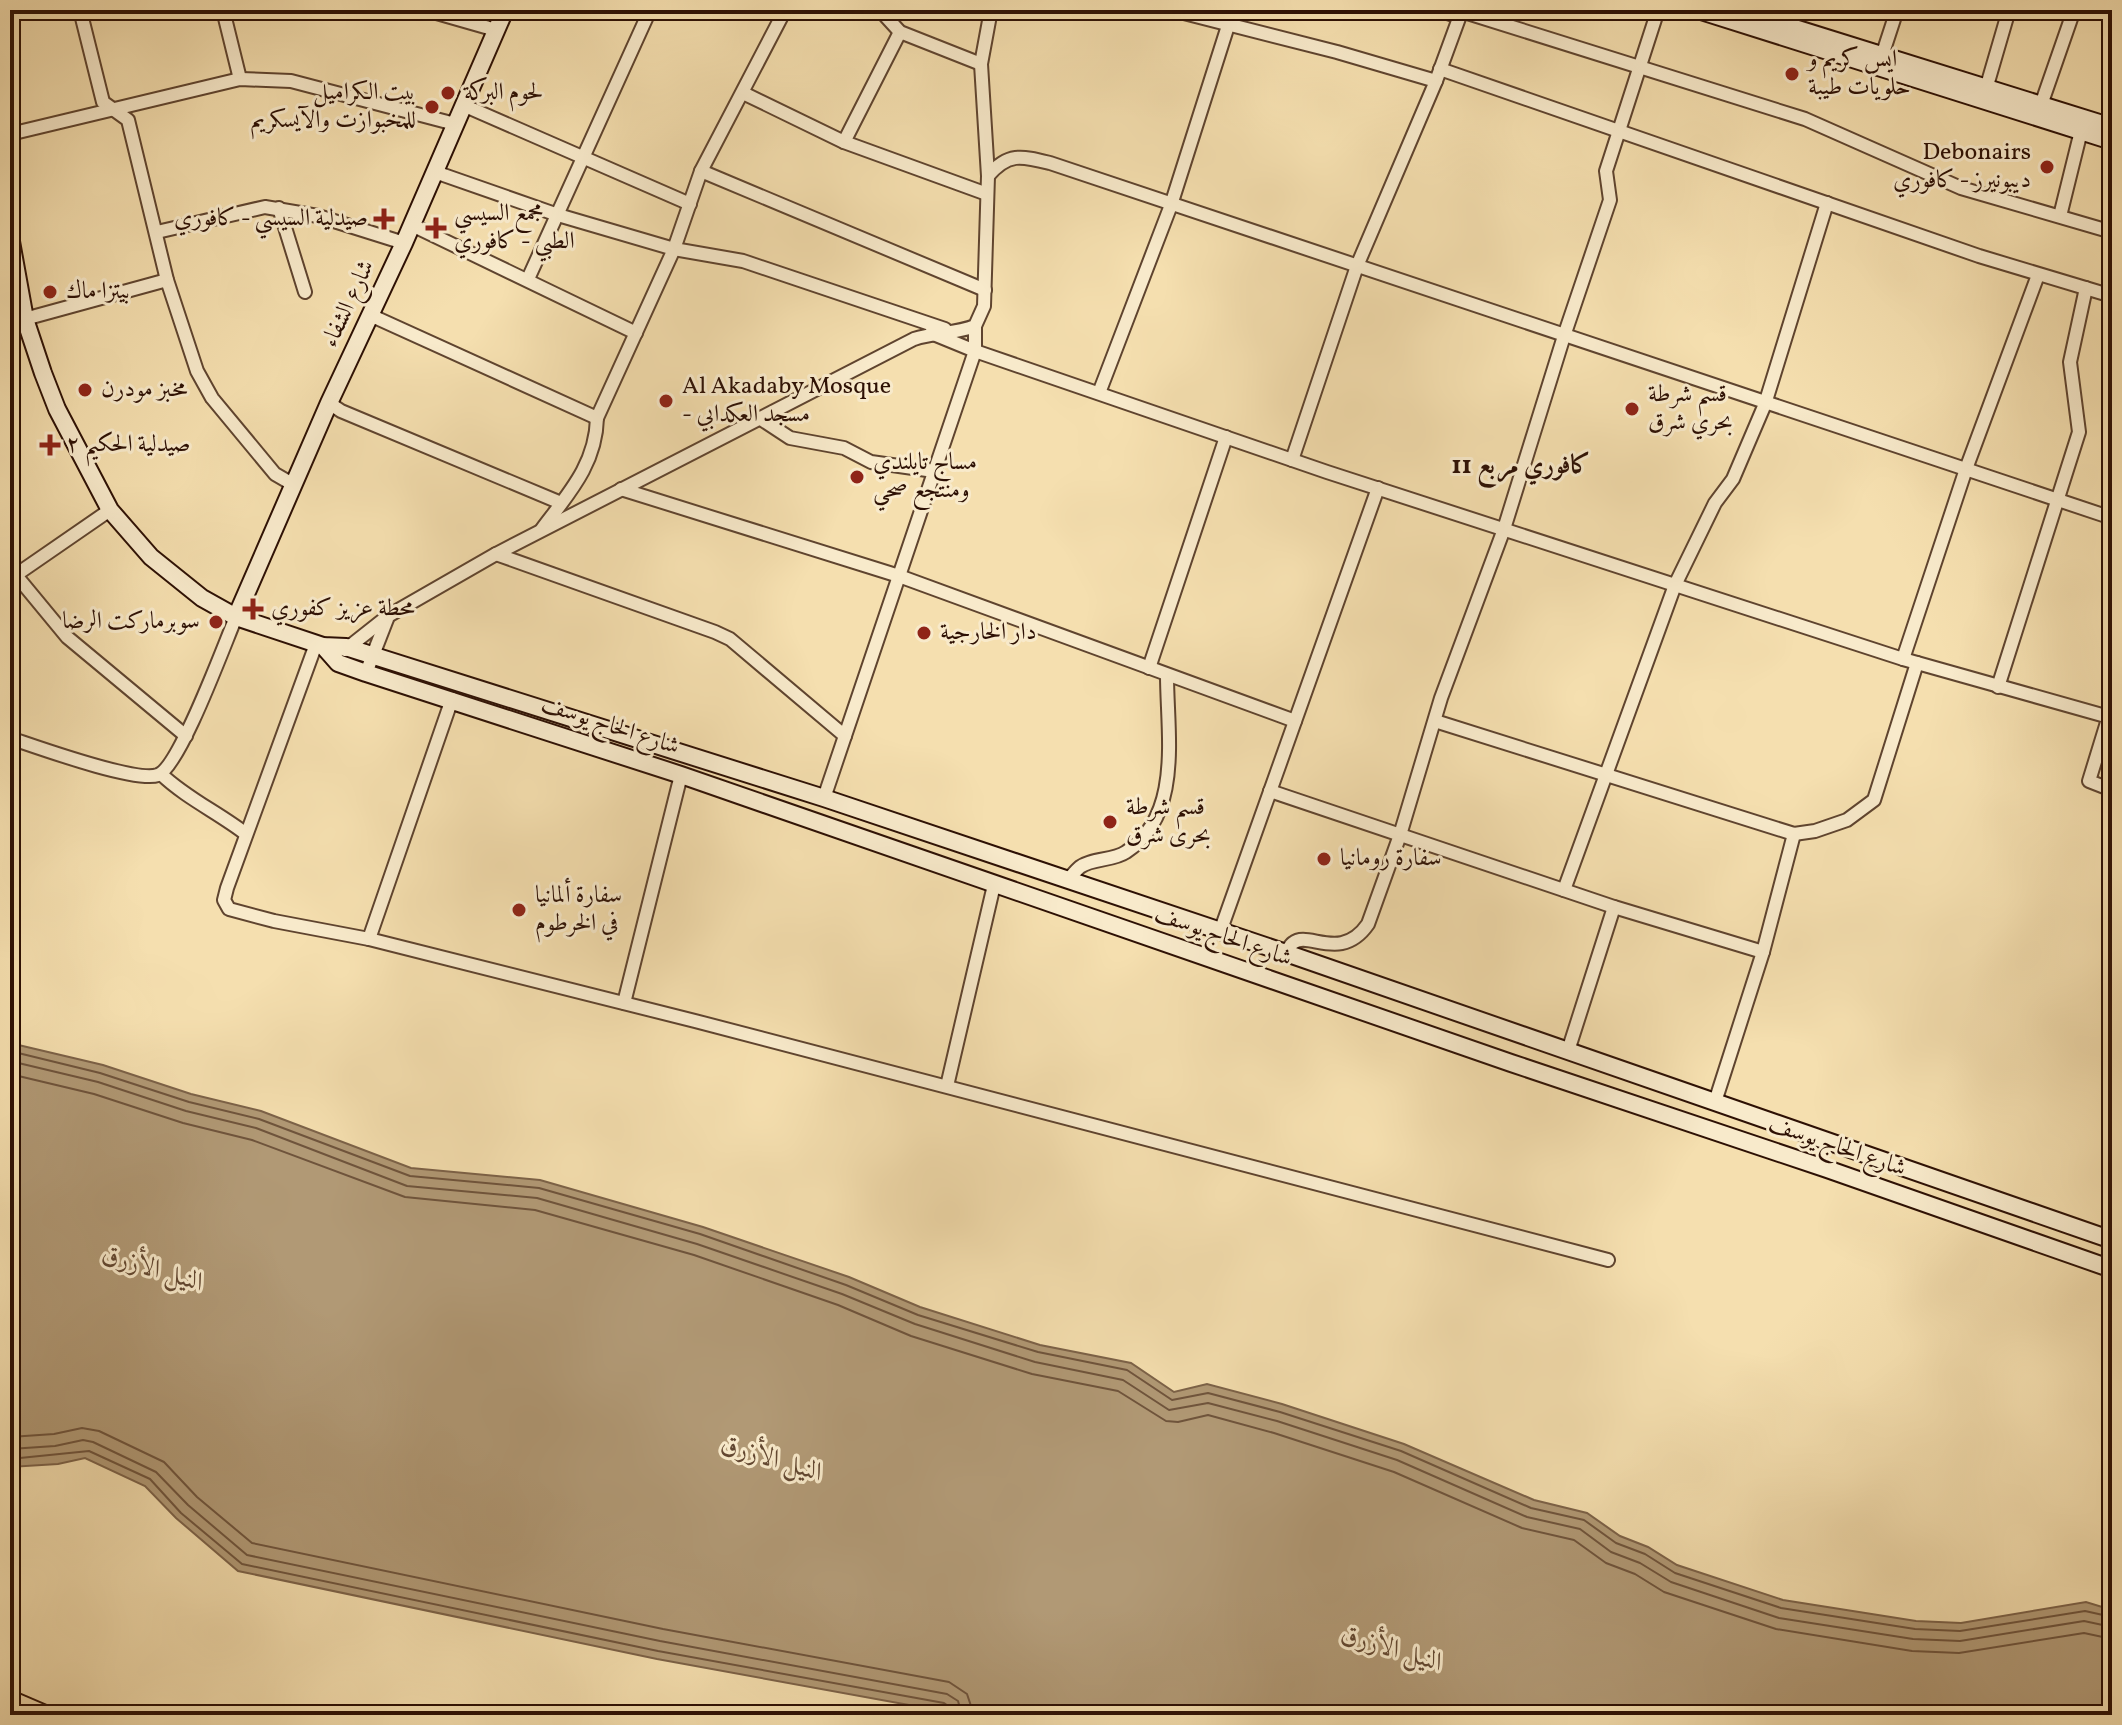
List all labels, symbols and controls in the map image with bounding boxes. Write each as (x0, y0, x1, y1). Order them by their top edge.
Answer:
place label: ايس كريم و حلويات طيبة (1805, 43, 1911, 105)
marker: ايس كريم و حلويات طيبة (1783, 65, 1801, 83)
place label: بيت الكراميل للمخبوازت والآيسكريم (251, 76, 416, 140)
place label: لحوم البركة (463, 76, 543, 112)
marker: لحوم البركة (439, 84, 457, 102)
marker: بيت الكراميل للمخبوازت والآيسكريم (423, 98, 441, 116)
place label: Debonairs ديبونيرز - كافوري (1893, 136, 2031, 198)
marker: Debonairs ديبونيرز - كافوري (2038, 158, 2056, 176)
place label: مجمع السيسي الطبي - كافوري (454, 197, 575, 262)
place label: صيدلية السيسي - كافوري (174, 202, 368, 239)
marker: صيدلية السيسي - كافوري (375, 210, 393, 228)
marker: مجمع السيسي الطبي - كافوري (425, 217, 447, 239)
street label: شارع الشفاء (314, 255, 385, 354)
place label: بيتزا ماك (66, 275, 130, 309)
marker: بيتزا ماك (41, 283, 59, 301)
place label: Al Akadaby Mosque - مسجد العكدابي (682, 370, 891, 432)
place label: مخبز مودرن (101, 373, 188, 407)
place label: قسم شرطة بحري شرق (1648, 378, 1733, 440)
marker: مخبز مودرن (76, 381, 94, 399)
marker: Al Akadaby Mosque - مسجد العكدابي (657, 392, 675, 410)
marker: قسم شرطة بحري شرق (1623, 400, 1641, 418)
place label: صيدلية الحكيم ٢ (66, 428, 191, 467)
marker: صيدلية الحكيم ٢ (41, 436, 59, 454)
place label: مساج تايلندي ومنتجع صحي (873, 446, 977, 512)
district label: كافوري مربع 11 (1451, 448, 1591, 488)
marker: مساج تايلندي ومنتجع صحي (848, 468, 866, 486)
place label: محطة عزيز كفوري (271, 592, 415, 626)
marker: محطة عزيز كفوري (242, 598, 264, 620)
place label: سوبرماركت الرضا (62, 605, 200, 639)
marker: سوبرماركت الرضا (207, 613, 225, 631)
place label: دار الخارجية (940, 616, 1036, 650)
marker: دار الخارجية (915, 624, 933, 642)
street label: شارع الحاج يوسف (536, 688, 684, 766)
place label: قسم شرطة بحرى شرق (1126, 791, 1211, 853)
marker: قسم شرطة بحرى شرق (1101, 813, 1119, 831)
place label: سفارة رومانيا (1340, 842, 1442, 876)
marker: سفارة رومانيا (1315, 850, 1333, 868)
place label: سفارة ألمانيا في الخرطوم (535, 877, 622, 943)
street label: شارع الحاج يوسف (1149, 898, 1296, 978)
marker: سفارة ألمانيا في الخرطوم (510, 901, 528, 919)
street label: شارع الحاج يوسف (1763, 1108, 1910, 1188)
water label: النيل الأزرق (97, 1234, 209, 1302)
water label: النيل الأزرق (716, 1424, 828, 1492)
water label: النيل الأزرق (1336, 1614, 1448, 1682)

